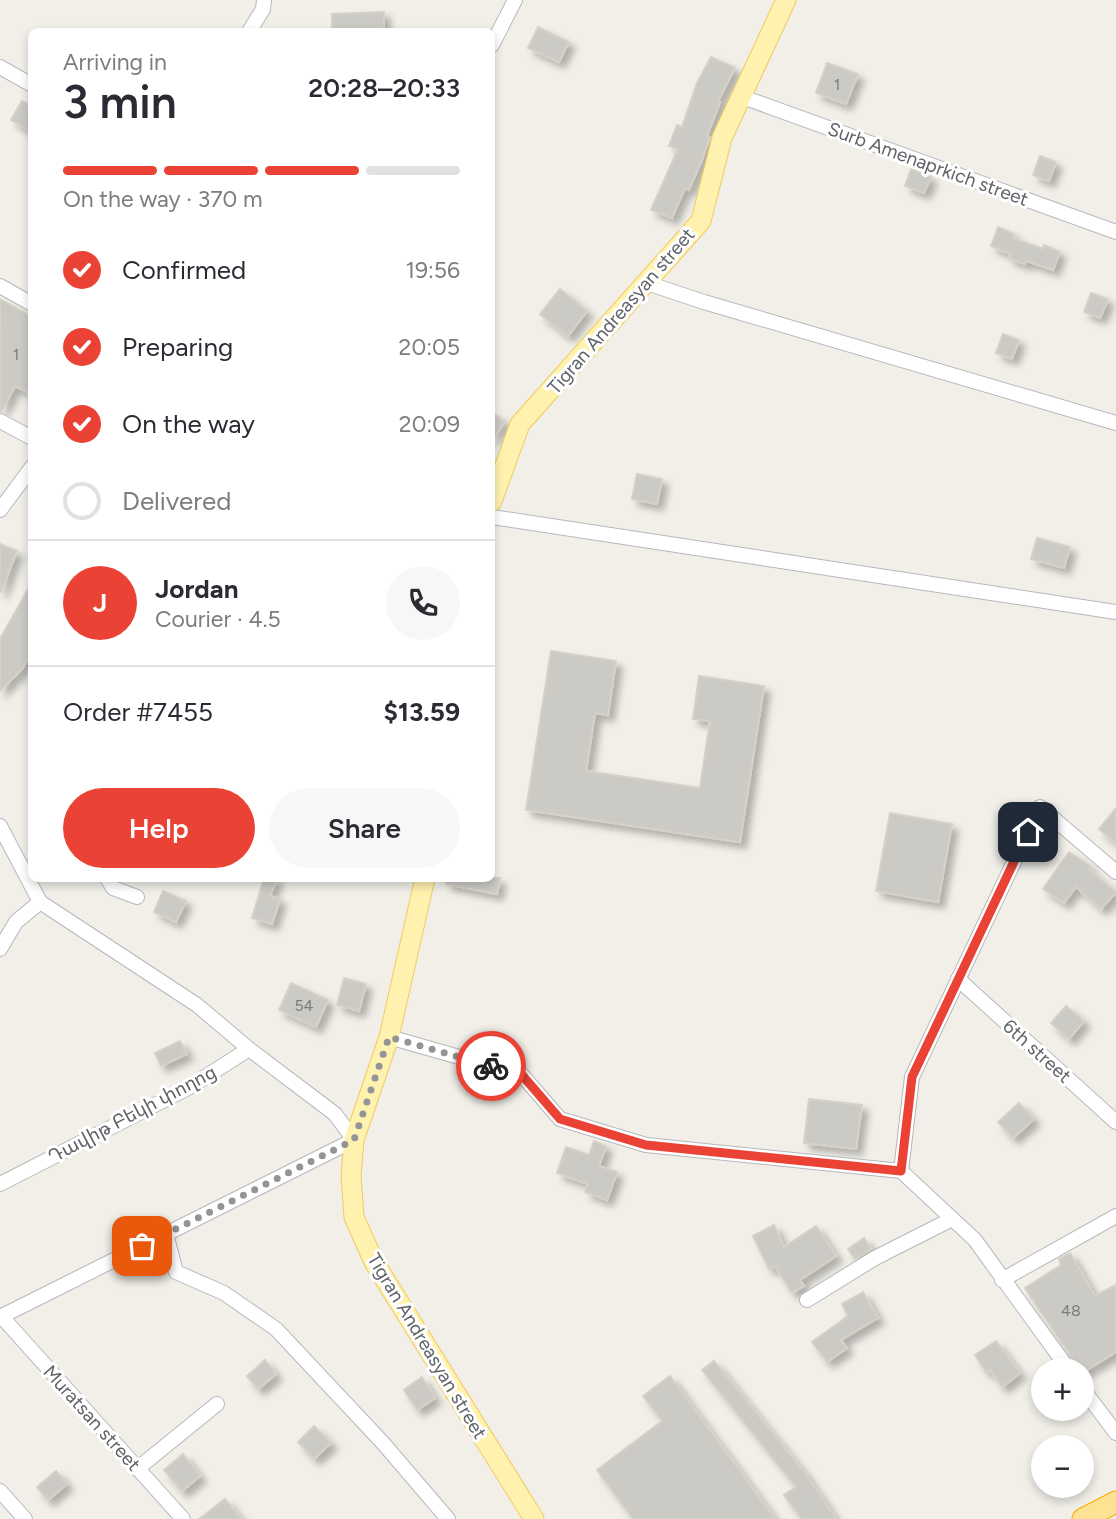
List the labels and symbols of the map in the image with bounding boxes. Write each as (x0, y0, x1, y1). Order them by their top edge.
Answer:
house number: 1 (834, 75, 840, 94)
street label: Surb Amenaprkich street (825, 117, 1031, 211)
street label: Tigran Andreasyan street (543, 223, 699, 399)
house number: 1 (13, 345, 19, 364)
pin (998, 802, 1058, 862)
house number: 54 (294, 996, 314, 1015)
street label: 6th street (998, 1014, 1076, 1088)
courier (456, 1031, 526, 1101)
street label: Դավիթ Բեկի փողոց (44, 1060, 220, 1168)
pin (112, 1216, 172, 1276)
street label: Tigran Andreasyan street (362, 1249, 492, 1443)
house number: 48 (1061, 1301, 1081, 1320)
street label: Muratsan street (39, 1360, 145, 1476)

